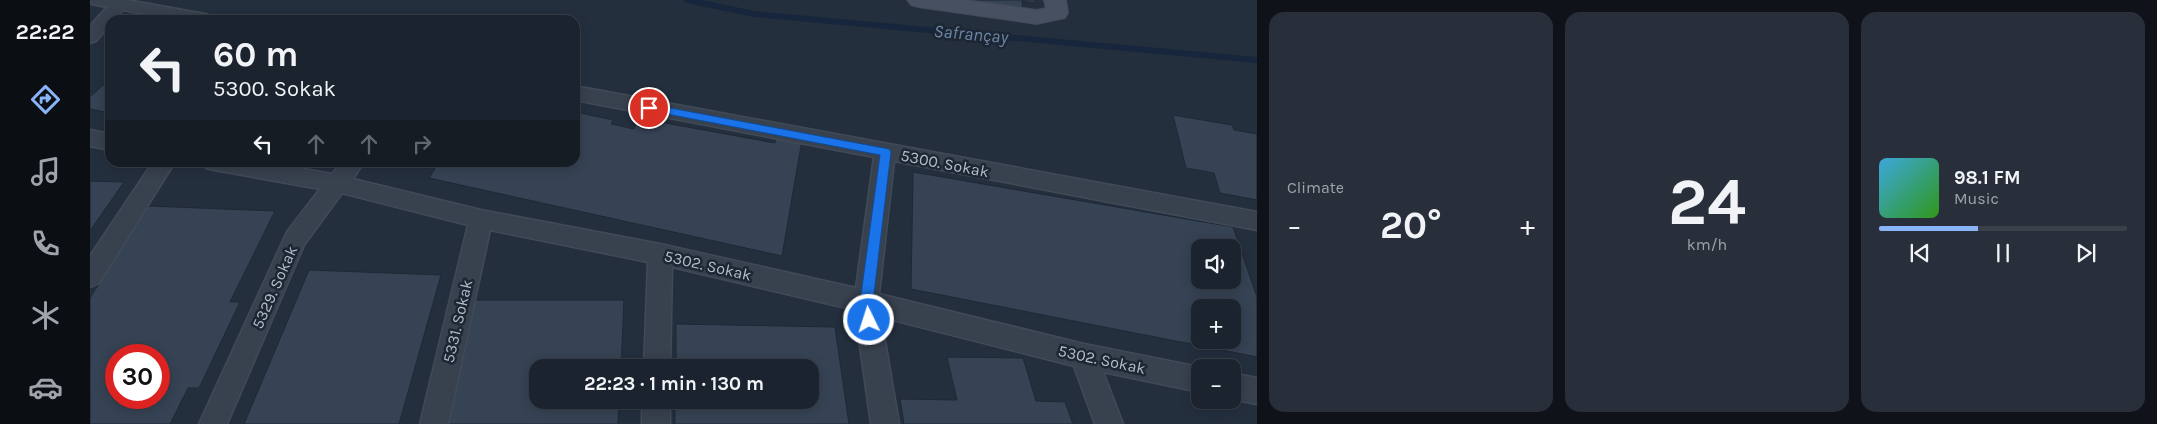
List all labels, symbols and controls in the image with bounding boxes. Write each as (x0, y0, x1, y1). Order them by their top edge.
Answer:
text: 22:22 (15, 19, 75, 45)
water label: Safrançay (933, 20, 1010, 48)
text: 60 m (213, 34, 298, 75)
icon: left (130, 35, 195, 100)
text: 5300. Sokak (213, 76, 336, 102)
icon: directions (28, 82, 63, 117)
pin (628, 87, 670, 129)
icon: arrive (635, 94, 663, 122)
icon: left (249, 130, 277, 158)
icon: ahead (302, 130, 330, 158)
icon: ahead (355, 130, 383, 158)
icon: right (408, 130, 436, 158)
street label: 5300. Sokak (899, 146, 991, 181)
icon: music (28, 154, 63, 189)
text: 24 (1668, 164, 1746, 240)
text: 98.1 FM (1954, 167, 2021, 189)
text: Climate (1287, 178, 1344, 197)
text: Music (1954, 189, 1999, 208)
text: 20° (1380, 203, 1442, 248)
text: − (1287, 209, 1302, 242)
text: + (1520, 209, 1535, 242)
icon: phone (28, 226, 63, 261)
text: km/h (1687, 235, 1727, 254)
map controls (1191, 239, 1241, 409)
button: sound (1191, 239, 1241, 289)
icon: previous (1906, 239, 1934, 267)
icon: pause (1989, 239, 2017, 267)
icon: next (2072, 239, 2100, 267)
street label: 5329. Sokak (248, 243, 301, 332)
street label: 5302. Sokak (662, 246, 753, 285)
street label: 5331. Sokak (439, 277, 476, 365)
position arrow (842, 293, 894, 345)
icon: climate (28, 298, 63, 333)
button: + (1191, 299, 1241, 349)
street label: 5302. Sokak (1056, 341, 1147, 378)
speed limit sign: 30 (105, 344, 170, 409)
button: − (1191, 359, 1241, 409)
icon: car (28, 370, 63, 405)
text: 22:23 · 1 min · 130 m (584, 373, 764, 395)

